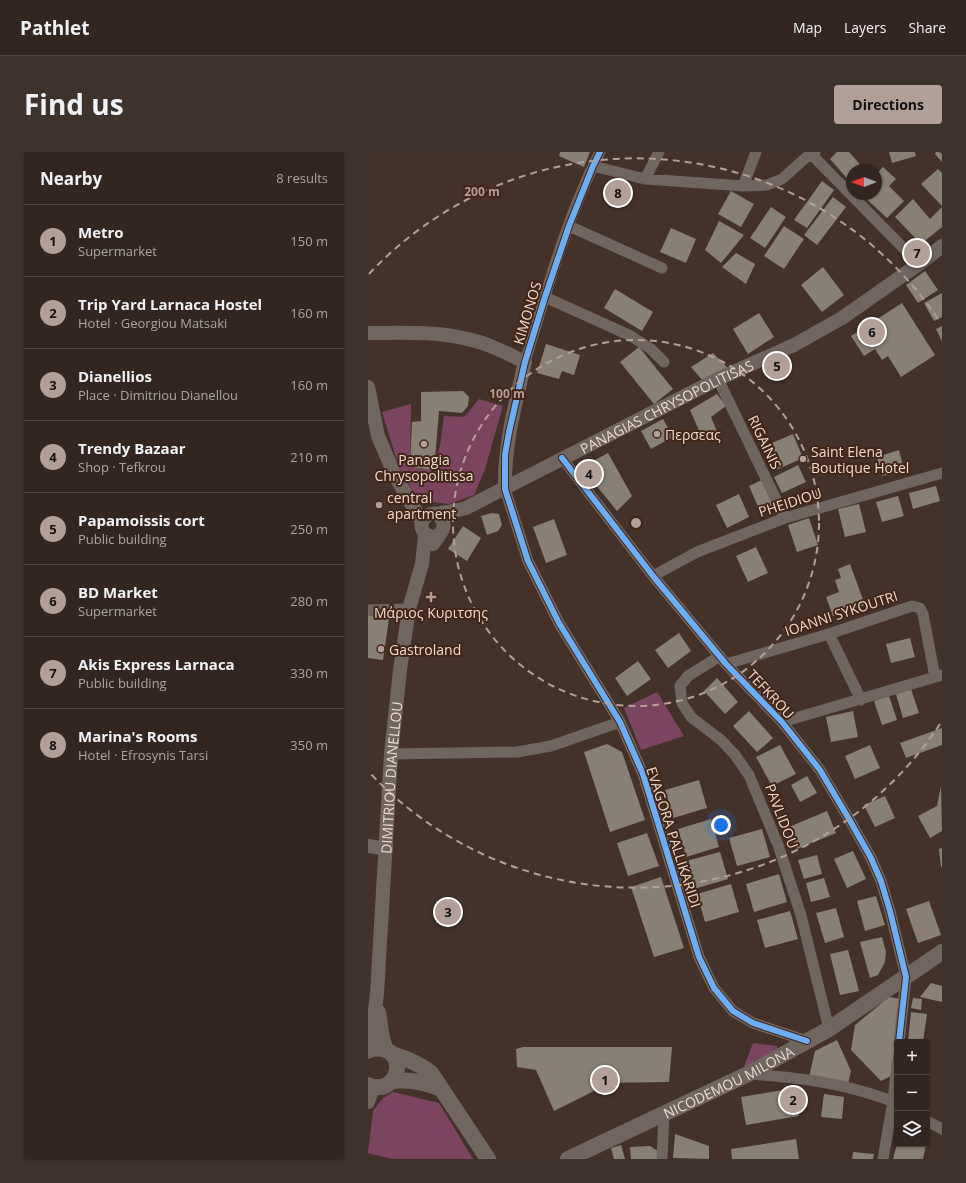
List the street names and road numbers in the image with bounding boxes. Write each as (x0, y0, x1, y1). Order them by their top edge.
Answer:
street label: KIMONOS (508, 279, 546, 347)
street label: PANAGIAS CHRYSOPOLITISAS (576, 355, 756, 458)
street label: RIGAINIS (744, 412, 786, 472)
street label: PHEIDIOU (756, 483, 824, 521)
street label: IOANNI SYKOUTRI (782, 586, 900, 640)
street label: TEFKROU (743, 665, 799, 723)
street label: DIMITRIOU DIANELLOU (376, 700, 406, 854)
street label: EVAGORA PALLIKARIDI (642, 764, 706, 910)
street label: PAVLIDOU (761, 781, 803, 851)
street label: NICODEMOU MILONA (660, 1041, 797, 1122)

